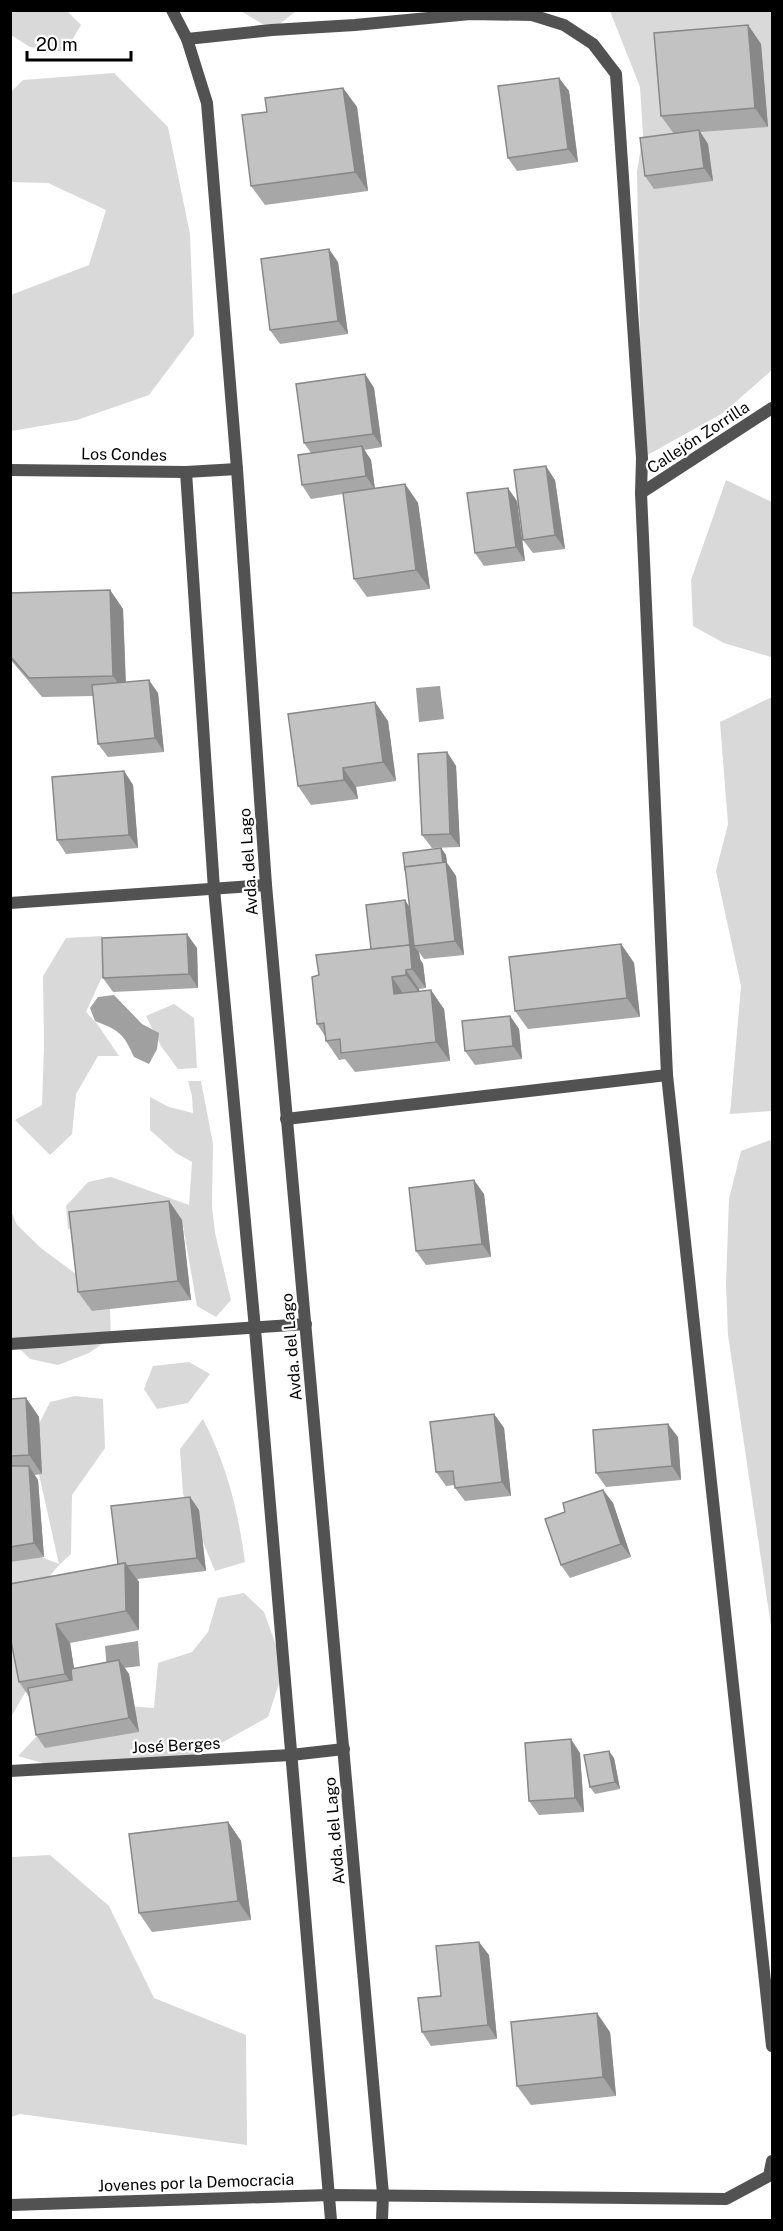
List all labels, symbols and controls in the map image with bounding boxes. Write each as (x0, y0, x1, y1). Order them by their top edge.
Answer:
scale bar (27, 24, 130, 62)
text: 20 m (36, 34, 78, 55)
street label: Callejón Zorrilla (644, 397, 753, 478)
street label: Los Condes (81, 444, 167, 465)
street label: Avda. del Lago (235, 808, 262, 916)
street label: Avda. del Lago (277, 1292, 306, 1401)
street label: José Berges (131, 1734, 221, 1757)
street label: Avda. del Lago (320, 1776, 349, 1885)
street label: Jovenes por la Democracia (98, 2170, 294, 2195)

